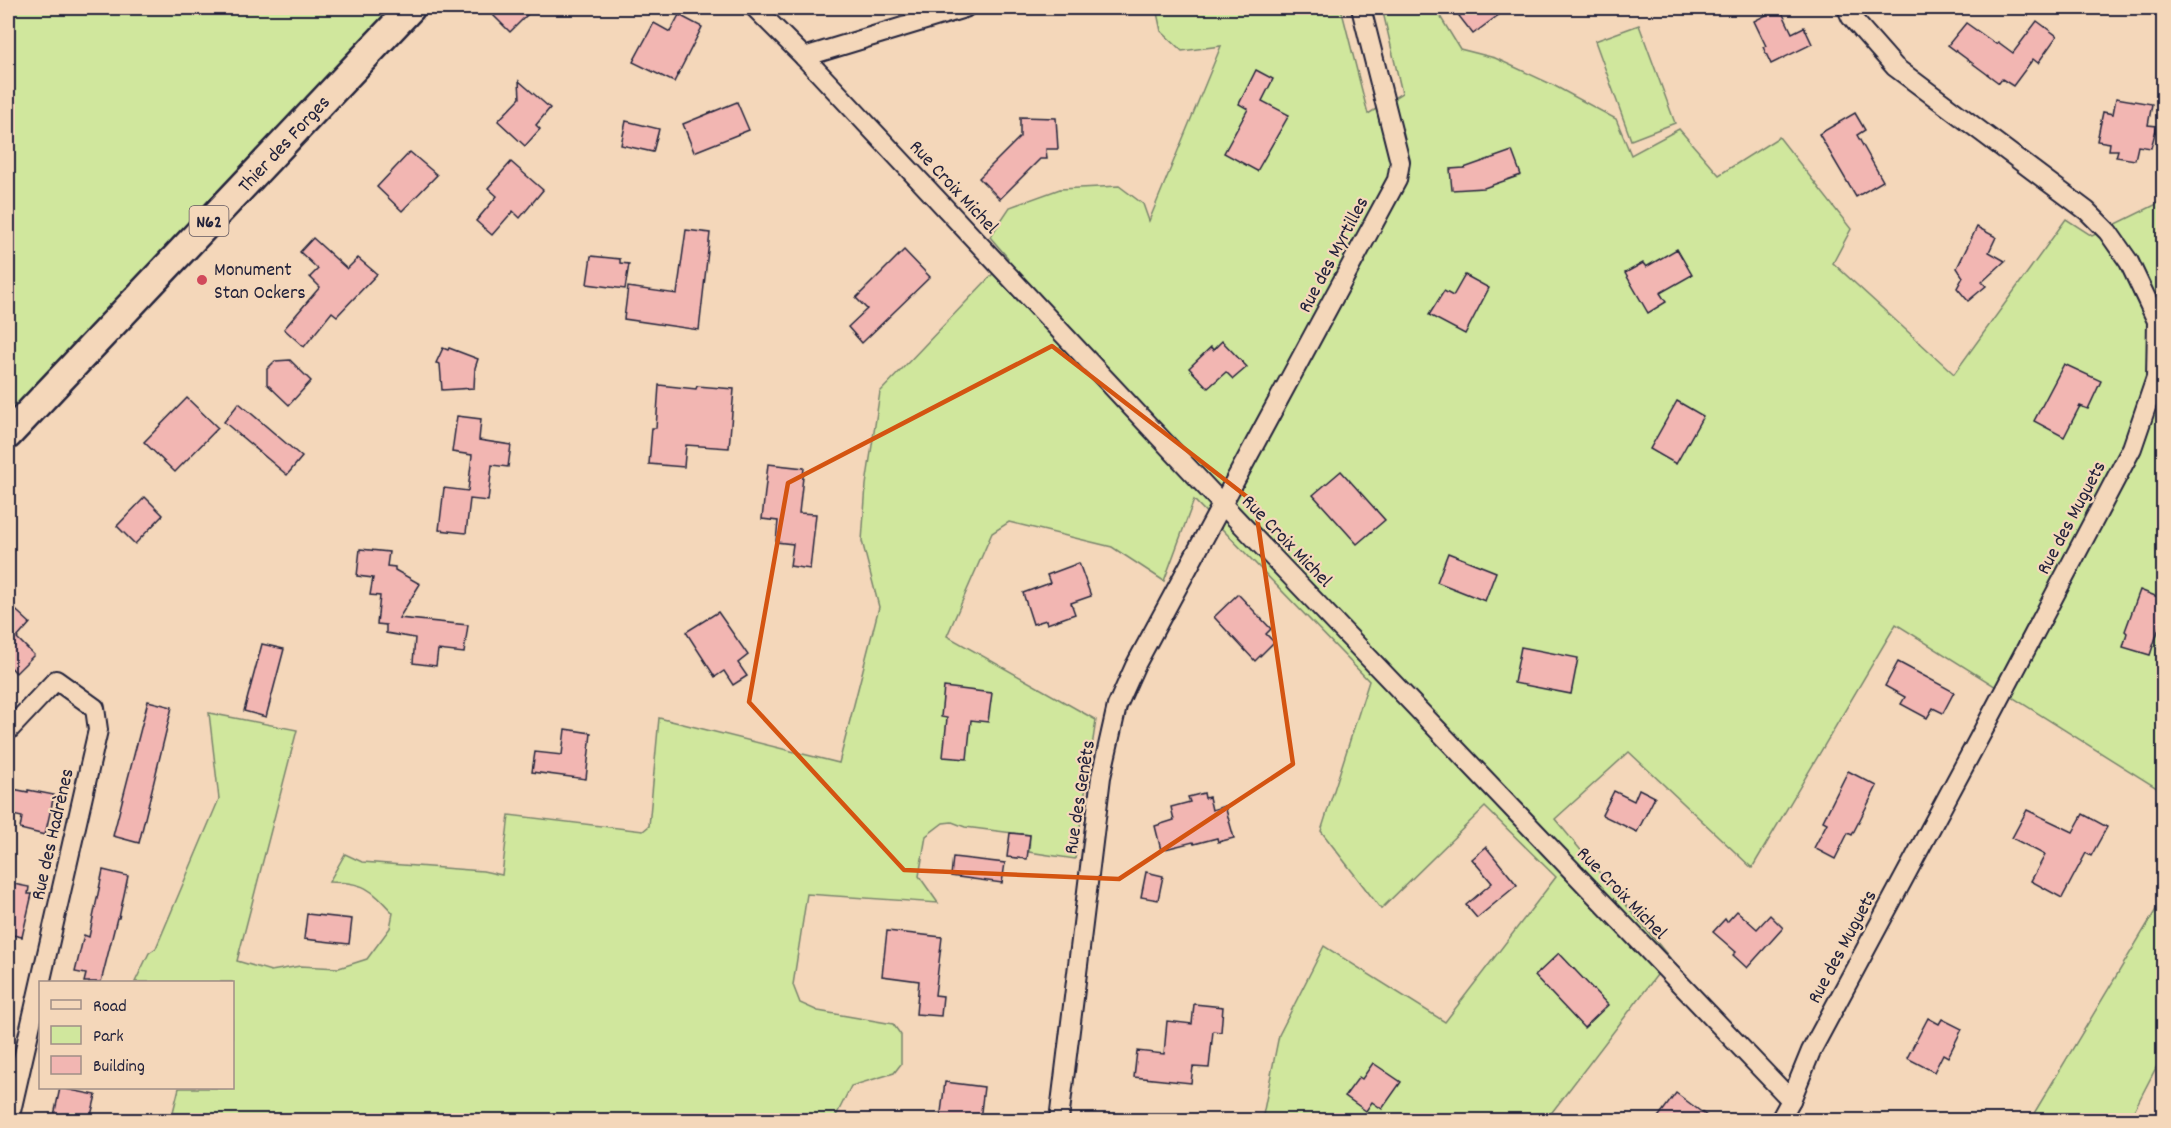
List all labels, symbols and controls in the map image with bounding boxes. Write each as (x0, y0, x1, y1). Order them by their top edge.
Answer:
street label: Thier des Forges (233, 90, 338, 200)
street label: Rue Croix Michel (902, 135, 1004, 242)
street label: Rue des Myrtilles (1292, 192, 1377, 318)
road number: N62 (190, 206, 228, 236)
place label: Monument Stan Ockers (214, 257, 306, 308)
marker: Monument Stan Ockers (195, 273, 209, 287)
street label: Rue des Muguets (2031, 457, 2114, 580)
street label: Rue Croix Michel (1234, 489, 1338, 595)
street label: Rue des Genêts (1058, 738, 1104, 857)
street label: Rue des Hadrènes (25, 766, 83, 903)
street label: Rue Croix Michel (1569, 841, 1673, 947)
street label: Rue des Muguets (1802, 886, 1885, 1009)
legend (39, 981, 234, 1089)
text: Road (93, 995, 127, 1020)
text: Park (93, 1025, 124, 1050)
text: Building (93, 1055, 145, 1080)

